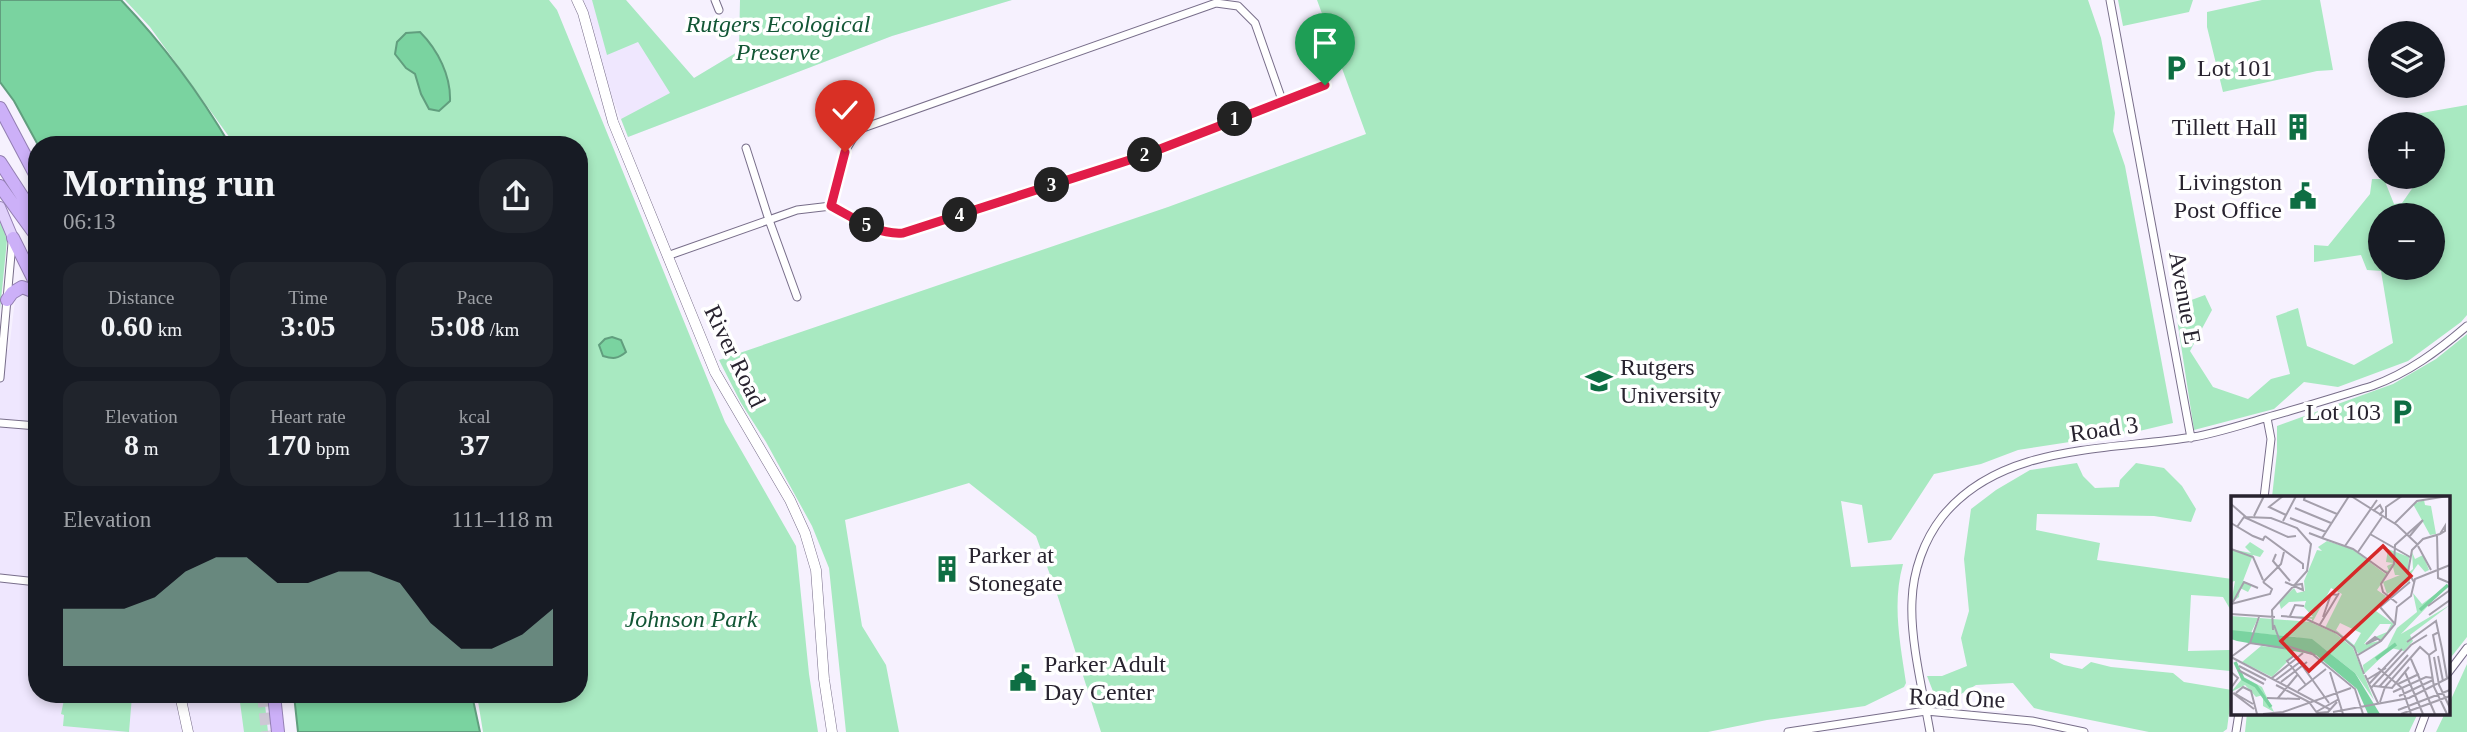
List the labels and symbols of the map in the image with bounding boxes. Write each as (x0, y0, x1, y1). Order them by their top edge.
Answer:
park label: Rutgers Ecological Preserve (685, 11, 871, 65)
pin (1295, 13, 1355, 85)
parking icon: Lot 101 (2161, 53, 2191, 83)
place label: Lot 101 (2197, 55, 2272, 81)
pin (815, 80, 875, 152)
pin: 1 (1218, 102, 1252, 136)
building icon: Tillett Hall (2283, 112, 2313, 142)
place label: Tillett Hall (2172, 114, 2277, 140)
pin: 2 (1128, 138, 1162, 172)
pin: 3 (1034, 168, 1070, 202)
place label: Livingston Post Office (2174, 169, 2282, 223)
public building icon: Livingston Post Office (2288, 181, 2318, 211)
pin: 4 (942, 198, 978, 232)
pin: 5 (850, 208, 884, 243)
street label: Avenue E (2164, 250, 2206, 346)
street label: River Road (699, 301, 771, 411)
place label: Rutgers University (1620, 354, 1721, 408)
school or university icon: Rutgers University (1584, 366, 1614, 396)
parking icon: Lot 103 (2387, 397, 2417, 427)
place label: Lot 103 (2306, 399, 2381, 425)
street label: Road 3 (2068, 411, 2140, 447)
inset map (2231, 496, 2450, 714)
place label: Parker at Stonegate (968, 542, 1063, 596)
building icon: Parker at Stonegate (932, 554, 962, 584)
park label: Johnson Park (625, 606, 758, 632)
place label: Parker Adult Day Center (1044, 651, 1166, 705)
public building icon: Parker Adult Day Center (1008, 663, 1038, 693)
street label: Road One (1908, 683, 2006, 713)

